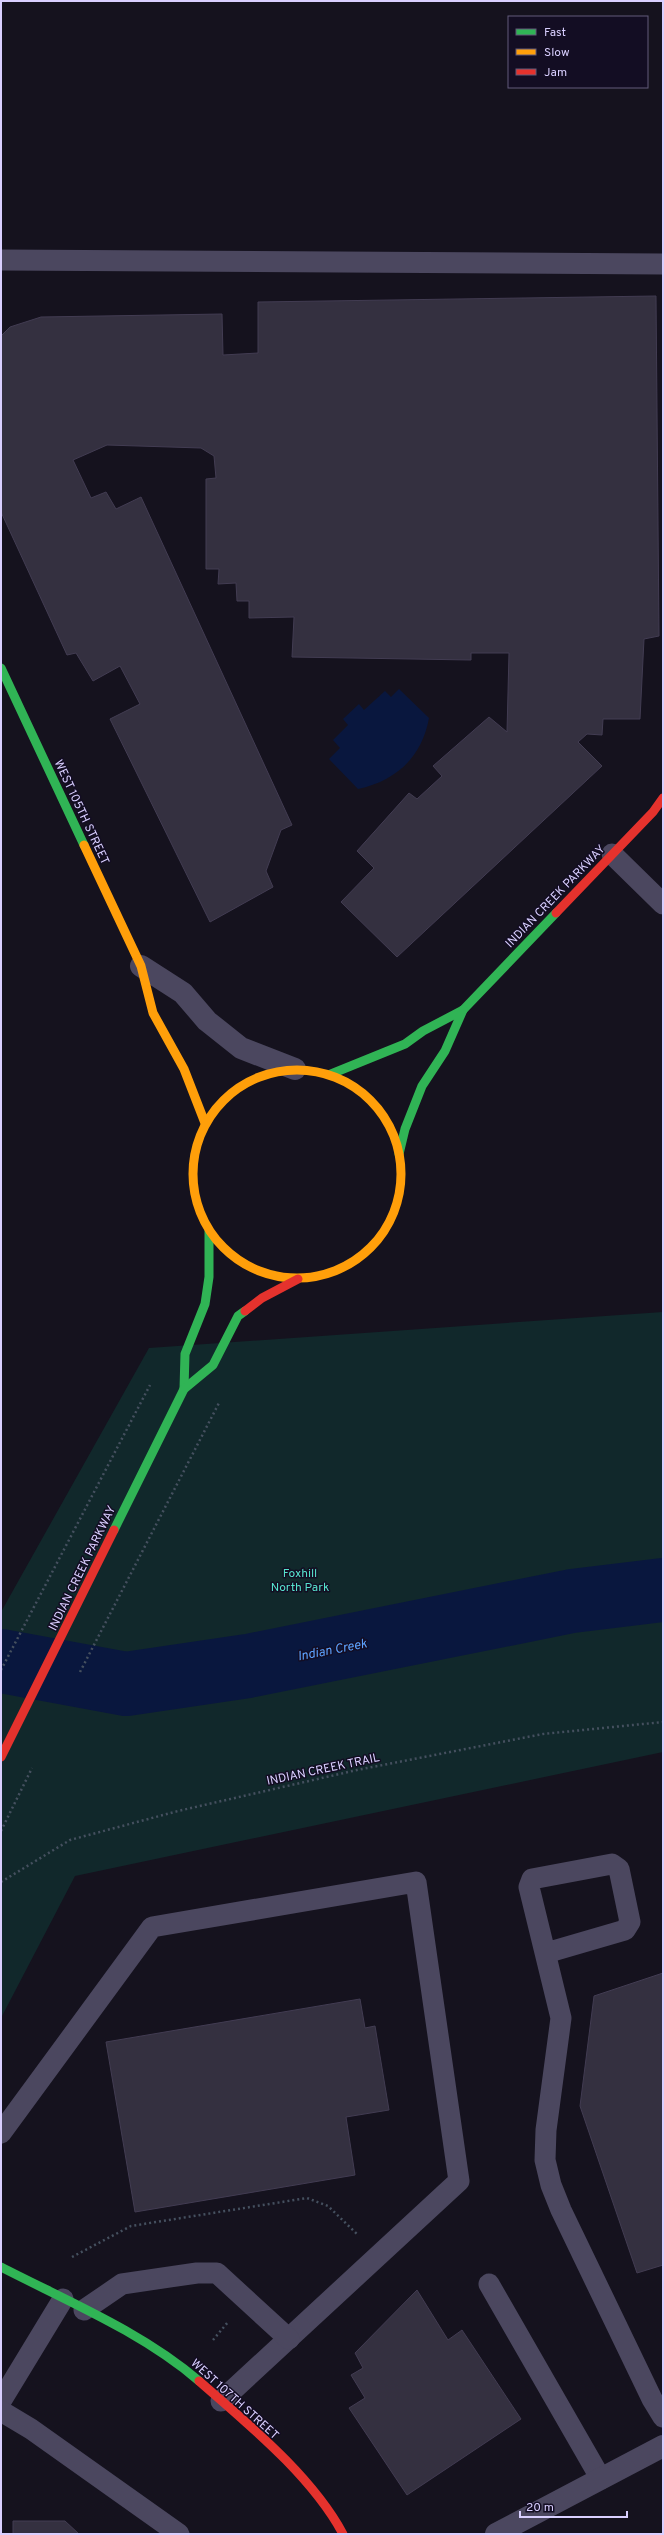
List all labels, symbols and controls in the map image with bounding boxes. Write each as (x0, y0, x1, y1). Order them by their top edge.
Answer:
legend (508, 16, 648, 88)
text: Fast (544, 25, 566, 41)
text: Slow (544, 45, 570, 61)
text: Jam (544, 65, 567, 81)
street label: WEST 105TH STREET (50, 757, 112, 868)
street label: INDIAN CREEK PARKWAY (502, 842, 609, 952)
street label: INDIAN CREEK PARKWAY (46, 1503, 120, 1634)
park label: Foxhill North Park (271, 1566, 329, 1596)
water label: Indian Creek (296, 1636, 369, 1666)
street label: INDIAN CREEK TRAIL (265, 1750, 381, 1790)
street label: WEST 107TH STREET (187, 2356, 282, 2444)
scale bar (520, 2493, 627, 2519)
text: 20 m (526, 2500, 554, 2516)

